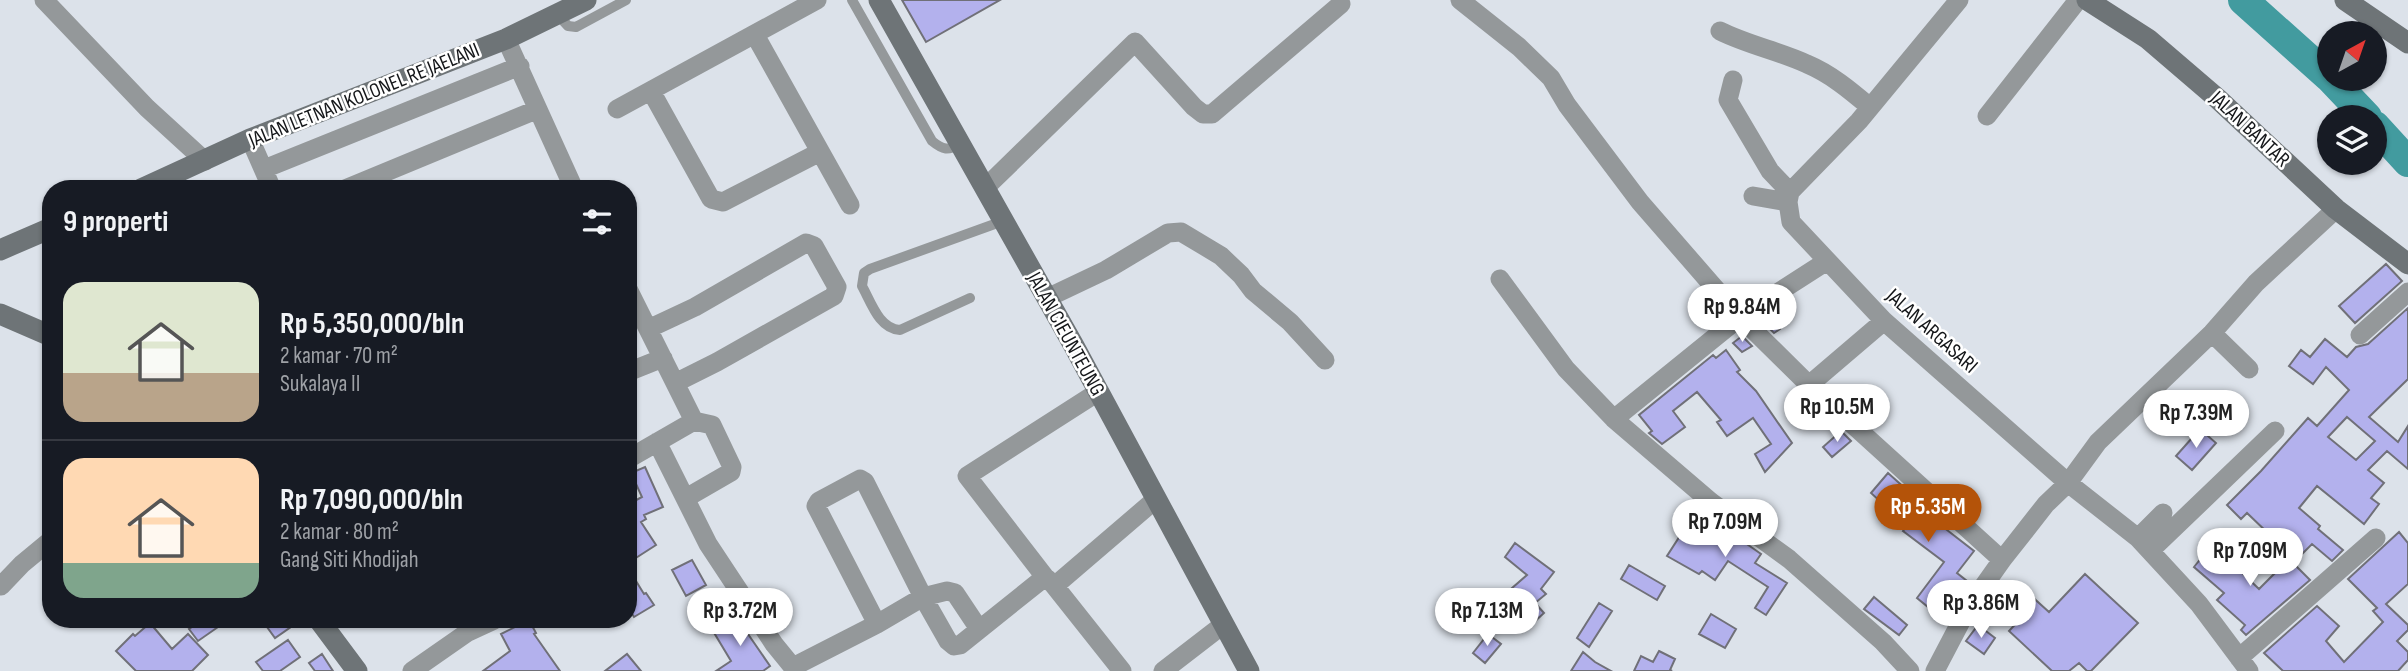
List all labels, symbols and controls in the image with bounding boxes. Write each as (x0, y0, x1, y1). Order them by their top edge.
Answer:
north arrow (2317, 21, 2387, 91)
map controls (2317, 21, 2387, 175)
street label: JALAN LETNAN KOLONEL RE JAELANI (244, 37, 483, 153)
street label: JALAN BANTAR (2204, 85, 2295, 172)
button: layers (2317, 105, 2387, 175)
icon: filters (578, 203, 616, 241)
text: 9 properti (63, 204, 168, 240)
street label: JALAN CIEUNTEUNG (1021, 267, 1110, 400)
street label: JALAN ARGASARI (1880, 283, 1983, 379)
pin: Rp 9.84M (1670, 284, 1814, 344)
text: Rp 9.84M (1704, 293, 1780, 321)
text: Rp 5,350,000/bln (280, 306, 464, 342)
icon: home (119, 310, 203, 394)
text: 2 kamar · 70 m² (280, 342, 398, 370)
text: Sukalaya II (280, 370, 360, 398)
pin: Rp 10.5M (1765, 384, 1909, 444)
pin: Rp 7.39M (2124, 391, 2268, 450)
text: Rp 10.5M (1800, 393, 1874, 421)
text: Rp 7.39M (2159, 399, 2233, 427)
text: Rp 7,090,000/bln (280, 482, 463, 518)
pin: Rp 5.35M (1856, 484, 2000, 544)
icon: home (119, 486, 203, 570)
text: Rp 5.35M (1890, 493, 1966, 521)
pin: Rp 7.09M (1653, 500, 1797, 559)
text: Rp 7.09M (1688, 508, 1762, 536)
text: 2 kamar · 80 m² (280, 518, 399, 546)
pin: Rp 7.09M (2178, 528, 2322, 588)
text: Rp 7.09M (2213, 537, 2287, 565)
text: Gang Siti Khodijah (280, 546, 419, 574)
pin: Rp 3.86M (1909, 580, 2053, 640)
pin: Rp 3.72M (668, 588, 812, 648)
pin: Rp 7.13M (1415, 588, 1559, 648)
text: Rp 3.86M (1943, 589, 2019, 617)
text: Rp 3.72M (703, 597, 777, 625)
text: Rp 7.13M (1451, 597, 1523, 625)

